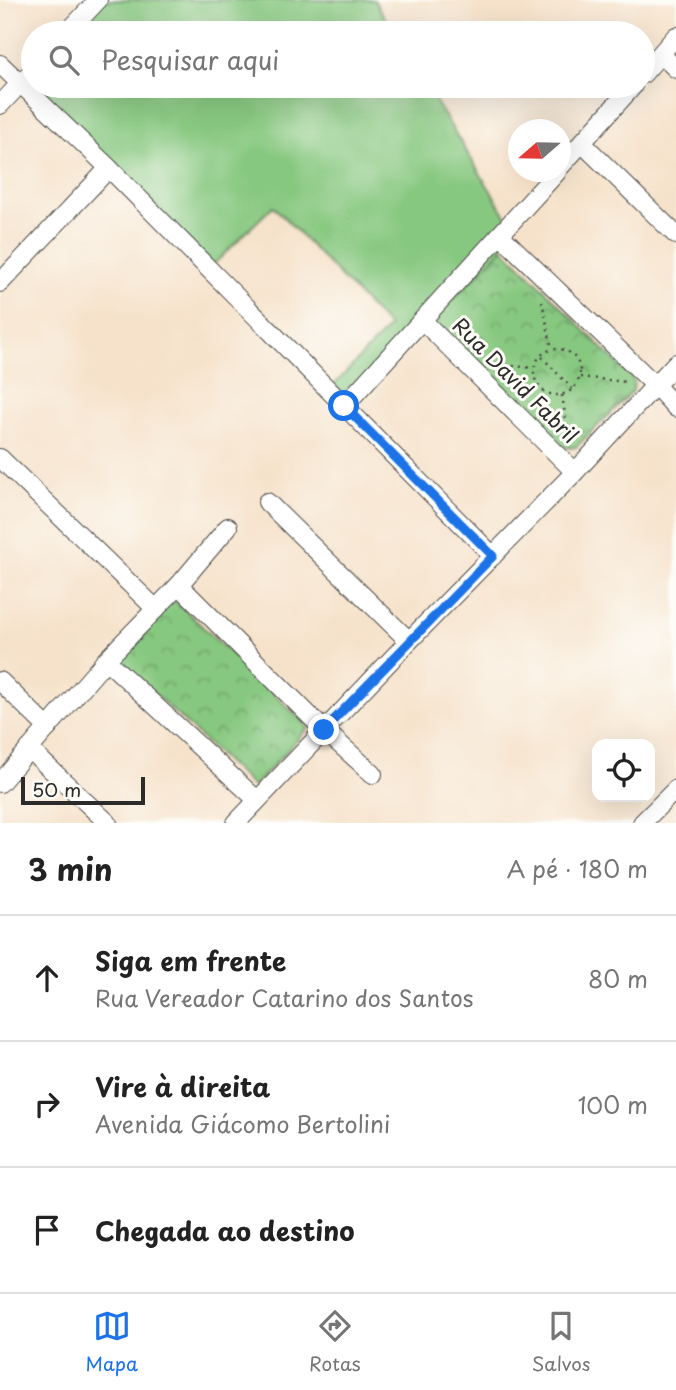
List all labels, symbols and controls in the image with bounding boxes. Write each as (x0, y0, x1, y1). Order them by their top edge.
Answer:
search box (21, 21, 655, 98)
text: Pesquisar aqui (101, 40, 279, 79)
icon: search (45, 41, 83, 79)
north arrow (508, 119, 571, 182)
street label: Rua David Fabril (446, 309, 587, 450)
route start (328, 390, 359, 421)
route end (308, 714, 339, 745)
map controls (592, 739, 655, 802)
button: locate (592, 739, 655, 802)
scale bar (21, 774, 145, 806)
text: 50 m (32, 775, 81, 803)
text: 3 min (28, 846, 113, 891)
text: A pé · 180 m (507, 851, 648, 886)
text: Siga em frente (95, 941, 286, 980)
icon: ahead (28, 959, 66, 997)
text: 80 m (588, 961, 648, 996)
text: Rua Vereador Catarino dos Santos (95, 980, 474, 1015)
text: Vire à direita (95, 1067, 270, 1106)
icon: right (28, 1085, 66, 1123)
text: 100 m (578, 1087, 648, 1122)
text: Avenida Giácomo Bertolini (95, 1106, 390, 1141)
icon: arrive (28, 1211, 66, 1249)
text: Chegada ao destino (95, 1211, 354, 1250)
tab: Mapa (86, 1307, 138, 1377)
tab: Rotas (309, 1307, 361, 1377)
tab: Salvos (532, 1307, 590, 1377)

